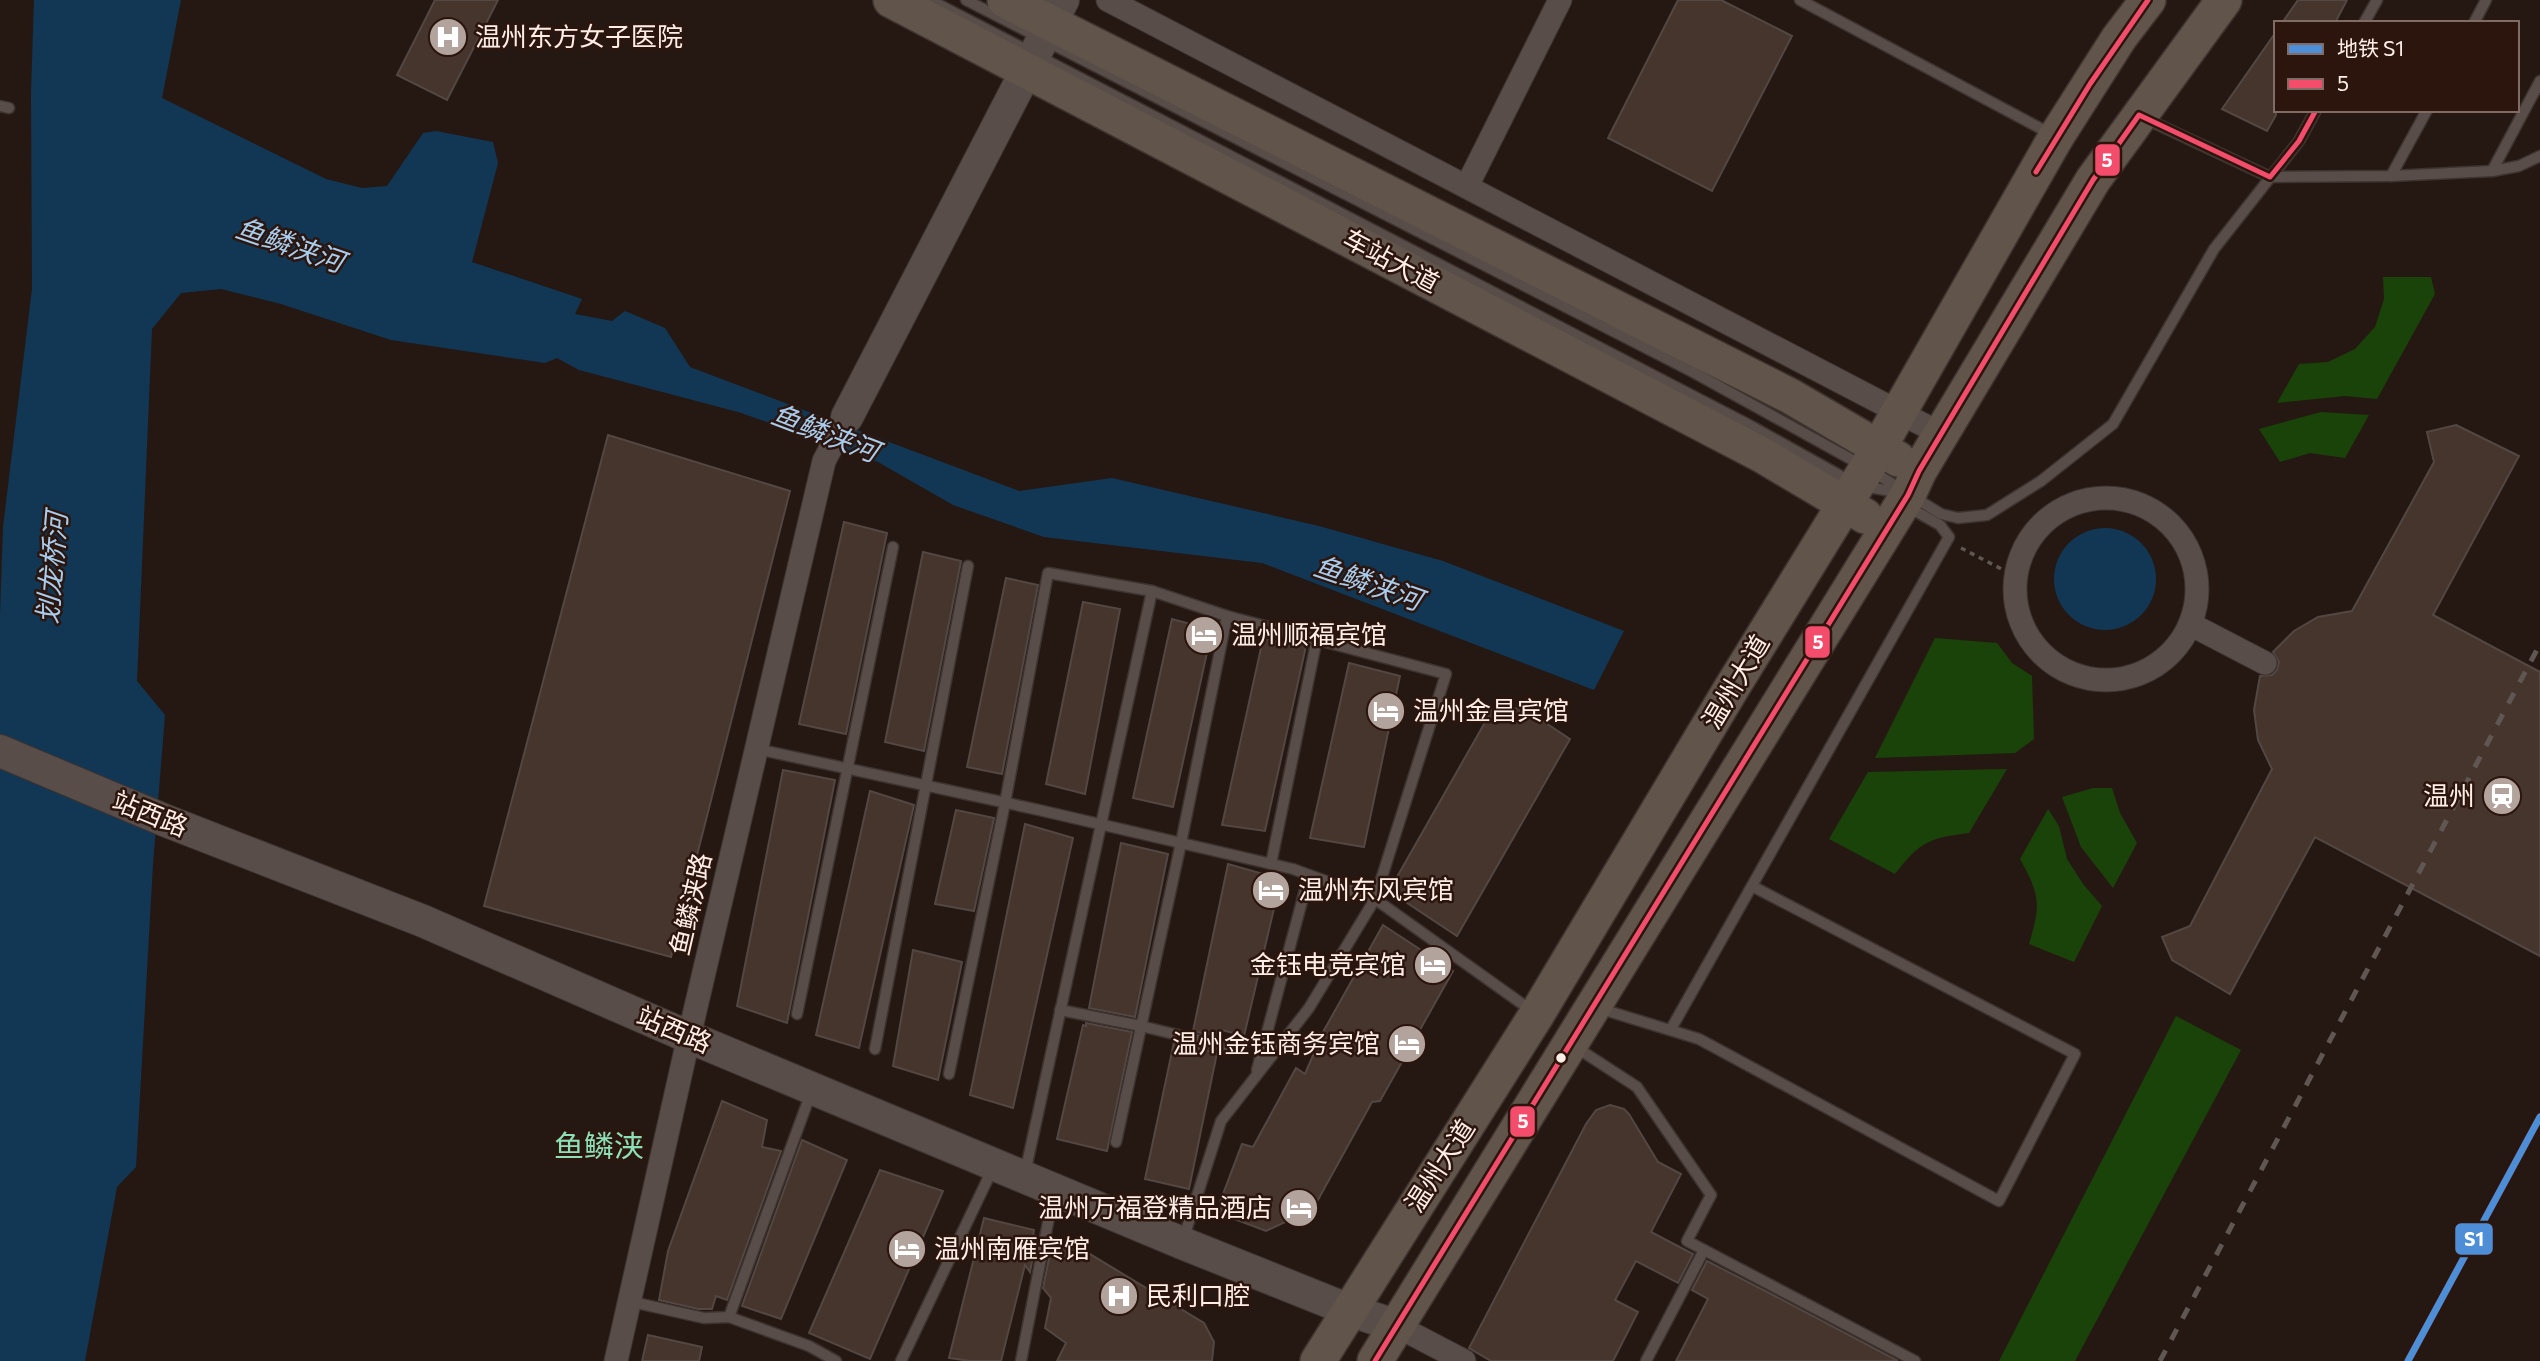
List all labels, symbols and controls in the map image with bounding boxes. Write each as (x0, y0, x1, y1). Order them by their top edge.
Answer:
hospital icon: 温州东方女子医院 (427, 16, 469, 58)
place label: 温州东方女子医院 (475, 20, 683, 51)
legend (2274, 21, 2519, 112)
text: 地铁 S1 (2337, 35, 2404, 60)
text: 5 (2337, 70, 2349, 95)
line badge: 5 (2094, 143, 2121, 177)
text: 5 (2101, 148, 2113, 171)
water label: 鱼鳞浃河 (232, 210, 354, 280)
street label: 车站大道 (1339, 222, 1445, 298)
water label: 鱼鳞浃河 (767, 396, 888, 470)
water label: 划龙桥河 (29, 506, 73, 625)
water label: 鱼鳞浃河 (1310, 548, 1432, 618)
hotel icon: 温州顺福宾馆 (1183, 614, 1225, 656)
place label: 温州顺福宾馆 (1231, 618, 1387, 649)
line badge: 5 (1804, 625, 1831, 659)
street label: 温州大道 (1695, 629, 1775, 734)
text: 5 (1812, 630, 1824, 653)
hotel icon: 温州金昌宾馆 (1365, 690, 1407, 732)
place label: 温州金昌宾馆 (1413, 694, 1569, 725)
station icon: 温州 (2481, 775, 2523, 817)
place label: 温州 (2423, 779, 2475, 810)
street label: 站西路 (109, 784, 193, 842)
street label: 鱼鳞浃路 (663, 850, 716, 958)
hotel icon: 温州东风宾馆 (1250, 869, 1292, 911)
place label: 温州东风宾馆 (1298, 873, 1454, 904)
hotel icon: 金钰电竞宾馆 (1412, 944, 1454, 986)
place label: 金钰电竞宾馆 (1250, 948, 1406, 979)
street label: 站西路 (633, 999, 717, 1058)
hotel icon: 温州金钰商务宾馆 (1386, 1023, 1428, 1065)
place label: 温州金钰商务宾馆 (1172, 1027, 1380, 1058)
unlabelled marker (1554, 1051, 1568, 1065)
line badge: 5 (1509, 1105, 1536, 1138)
text: 5 (1517, 1109, 1529, 1132)
street label: 温州大道 (1397, 1113, 1480, 1217)
district label: 鱼鳞浃 (554, 1126, 644, 1163)
hotel icon: 温州万福登精品酒店 (1278, 1187, 1320, 1229)
place label: 温州万福登精品酒店 (1038, 1191, 1272, 1222)
line badge: S1 (2454, 1222, 2494, 1256)
text: S1 (2464, 1227, 2484, 1250)
hotel icon: 温州南雁宾馆 (886, 1228, 928, 1270)
place label: 温州南雁宾馆 (934, 1232, 1090, 1263)
hospital icon: 民利口腔 (1098, 1275, 1140, 1317)
place label: 民利口腔 (1146, 1279, 1250, 1310)

